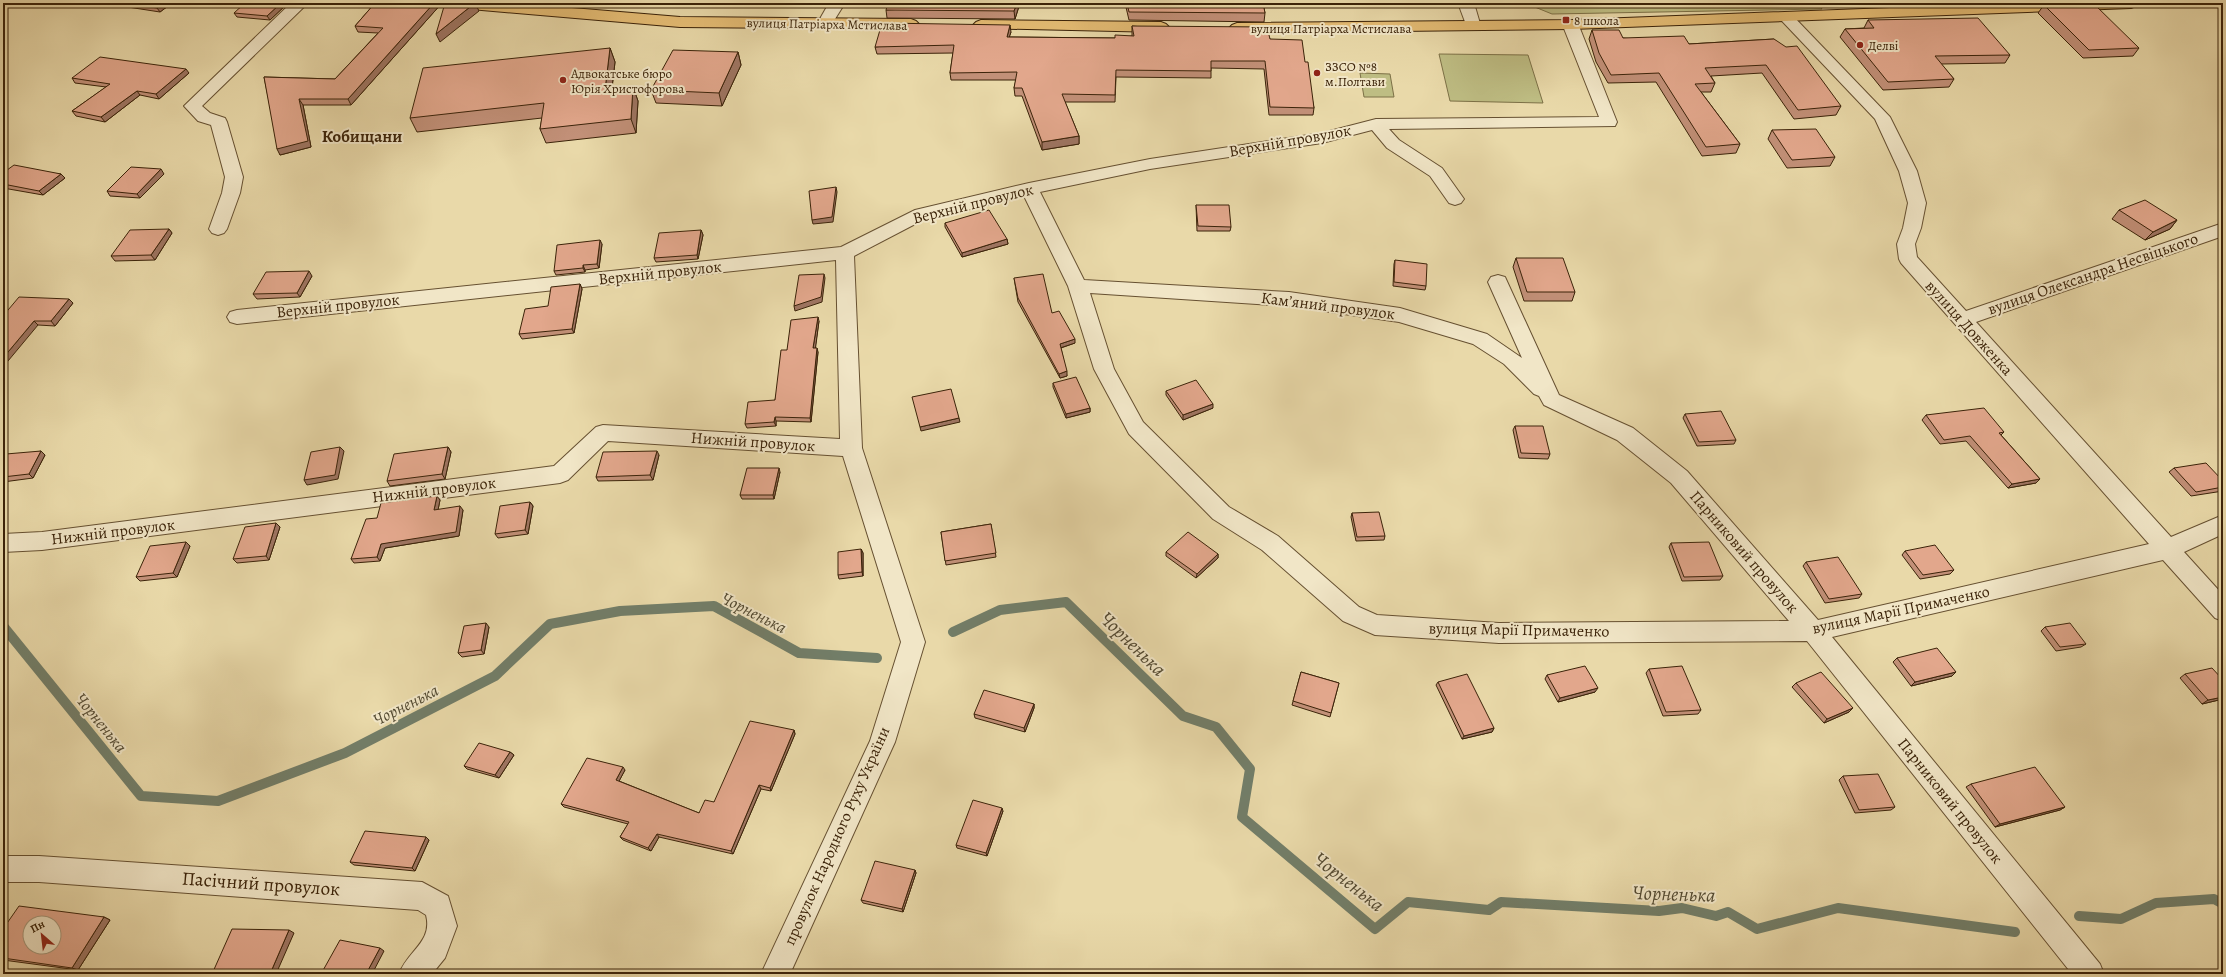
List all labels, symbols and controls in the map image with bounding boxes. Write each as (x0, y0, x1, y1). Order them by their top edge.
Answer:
place label: 8 школа (1574, 12, 1619, 29)
street label: вулиця Патріарха Мстислава (746, 14, 908, 34)
marker: 8 школа (1561, 15, 1571, 25)
street label: вулиця Патріарха Мстислава (1251, 20, 1411, 37)
place label: Делві (1868, 37, 1899, 54)
marker: Делві (1855, 40, 1865, 50)
place label: ЗЗСО №8 м.Полтави (1325, 58, 1386, 90)
place label: Адвокатське бюро Юрія Христофорова (570, 65, 684, 97)
marker: ЗЗСО №8 м.Полтави (1312, 68, 1322, 78)
marker: Адвокатське бюро Юрія Христофорова (558, 75, 568, 85)
street label: Верхній провулок (1227, 119, 1353, 163)
district label: Кобищани (322, 125, 402, 148)
street label: Верхній провулок (910, 178, 1036, 230)
street label: вулиця Олександра Несвіцького (1985, 228, 2201, 320)
street label: Верхній провулок (597, 256, 723, 290)
street label: вулиця Довженка (1920, 275, 2018, 381)
street label: Камʼяний провулок (1260, 287, 1396, 325)
street label: Верхній провулок (275, 289, 401, 323)
street label: Нижній провулок (690, 427, 816, 457)
street label: Нижній провулок (371, 471, 497, 509)
street label: Парниковий провулок (1685, 486, 1803, 618)
street label: Нижній провулок (50, 513, 176, 551)
street label: вулиця Марії Примаченко (1810, 580, 1992, 640)
water label: Чорненька (717, 587, 791, 639)
water label: Чорненька (1094, 605, 1172, 683)
street label: вулиця Марії Примаченко (1428, 617, 1610, 643)
water label: Чорненька (369, 679, 443, 731)
water label: Чорненька (70, 688, 132, 758)
street label: провулок Народного Руху України (779, 723, 895, 949)
street label: Парниковий провулок (1892, 733, 2008, 869)
water label: Чорненька (1308, 846, 1390, 918)
street label: Пасічний провулок (181, 866, 341, 903)
water label: Чорненька (1632, 879, 1716, 909)
north arrow (22, 915, 62, 955)
text: Пн (28, 916, 48, 937)

